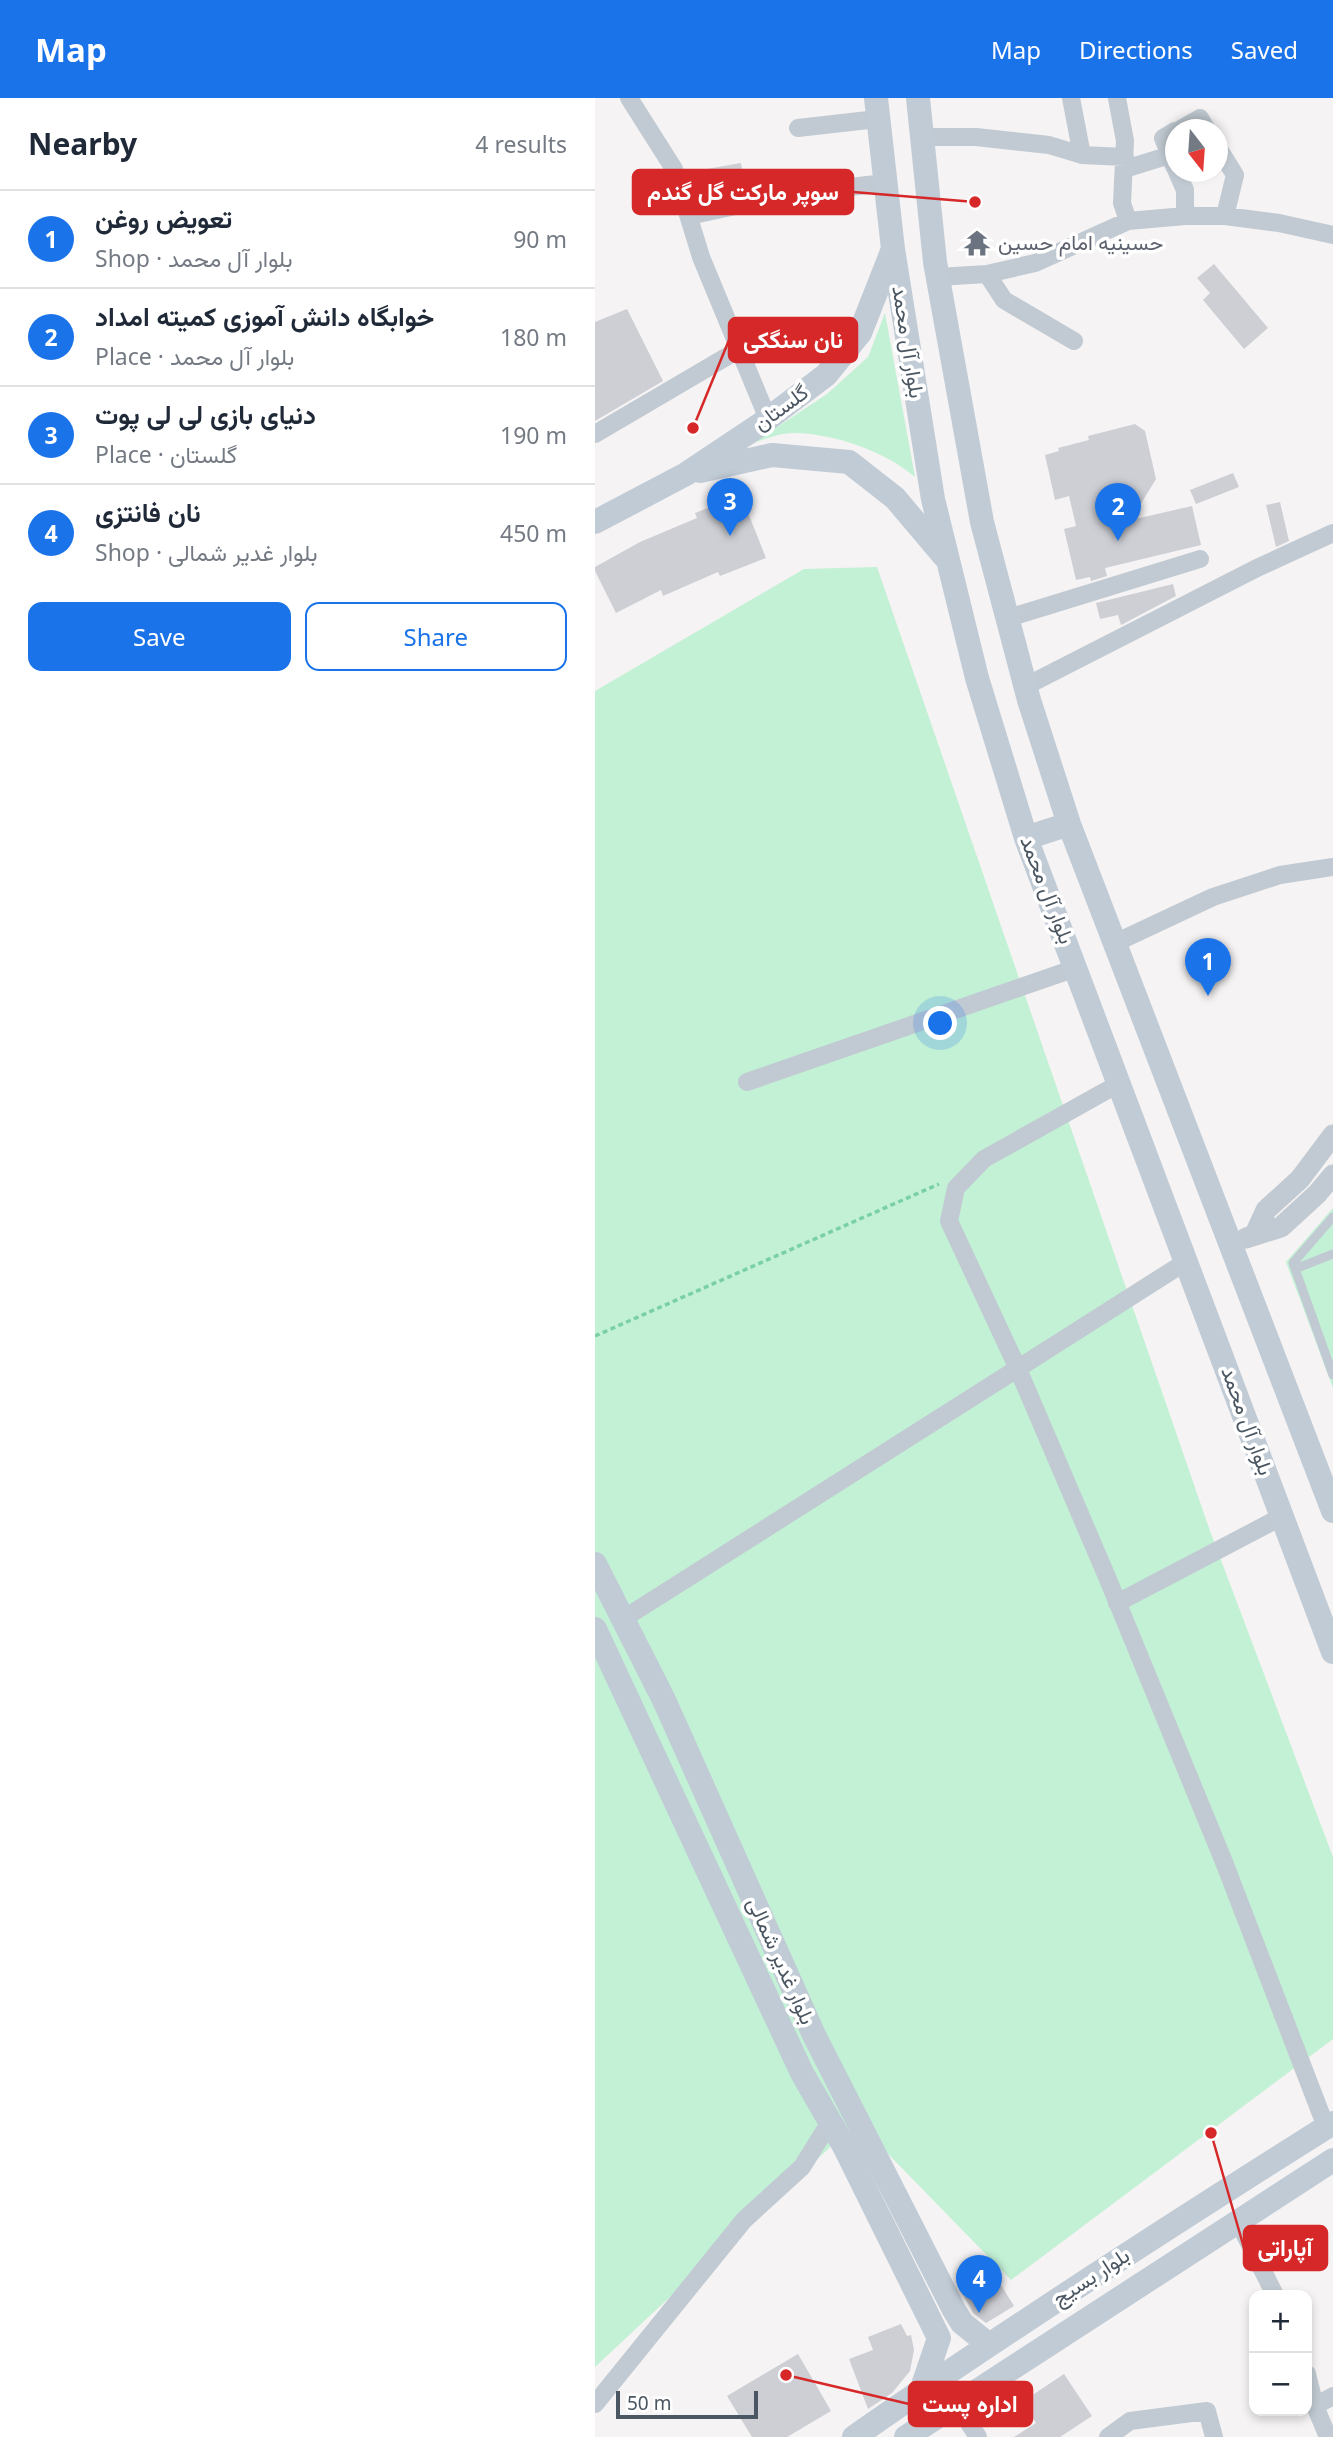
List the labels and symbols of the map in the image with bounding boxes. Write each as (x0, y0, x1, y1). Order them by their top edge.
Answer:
north arrow (1165, 119, 1228, 182)
callout: سوپر مارکت گل گندم (633, 170, 853, 214)
text: سوپر مارکت گل گندم (647, 175, 839, 208)
temple icon: حسینیه امام حسین (962, 228, 992, 258)
place label: حسینیه امام حسین (998, 228, 1163, 257)
street label: بلوار آل محمد (886, 284, 932, 400)
callout: نان سنگکی (729, 318, 857, 362)
text: نان سنگکی (743, 323, 843, 355)
street label: گلستان (747, 378, 814, 437)
pin: 3 (707, 478, 753, 536)
pin: 2 (1095, 483, 1141, 541)
street label: بلوار آل محمد (1015, 832, 1081, 948)
pin: 1 (1185, 938, 1231, 996)
your location (923, 1006, 957, 1040)
street label: بلوار آل محمد (1215, 1362, 1281, 1479)
street label: بلوار غدیر شمالی (741, 1893, 822, 2029)
callout: آپاراتی (1244, 2226, 1327, 2270)
text: آپاراتی (1258, 2231, 1314, 2264)
street label: بلوار بسیج (1046, 2241, 1135, 2312)
pin: 4 (956, 2255, 1002, 2313)
callout: اداره پست (909, 2382, 1032, 2426)
text: اداره پست (922, 2387, 1018, 2420)
scale bar (616, 2388, 758, 2420)

